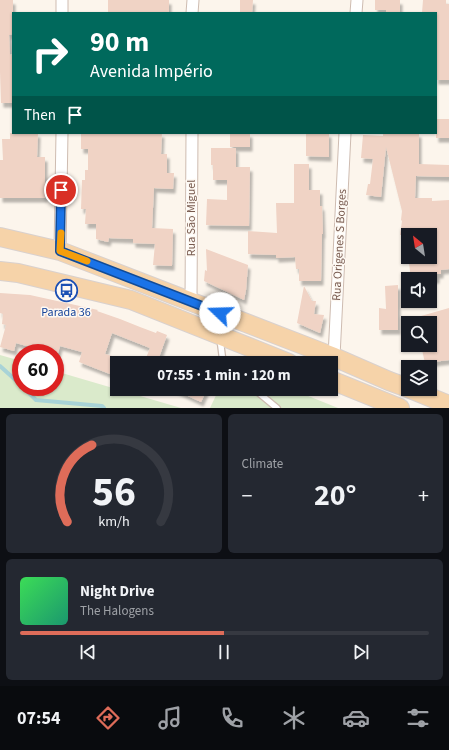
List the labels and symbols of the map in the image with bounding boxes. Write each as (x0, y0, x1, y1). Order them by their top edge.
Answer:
pin (44, 173, 78, 207)
street label: Rua São Miguel (183, 180, 200, 256)
street label: Rua Origenes S Borges (328, 189, 351, 301)
north arrow (401, 228, 437, 264)
bus stop icon: Parada 36 (53, 278, 79, 304)
position arrow (199, 292, 241, 334)
place label: Parada 36 (41, 304, 91, 321)
speed limit sign: 60 (12, 344, 64, 396)

